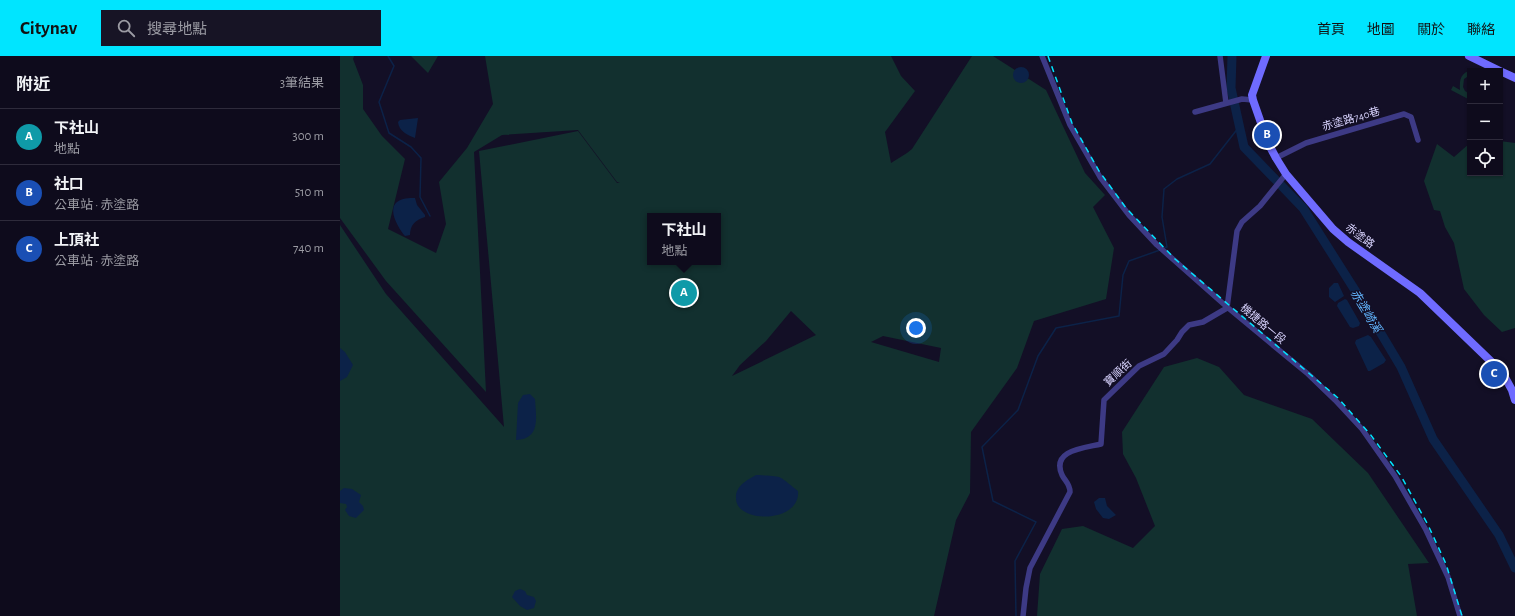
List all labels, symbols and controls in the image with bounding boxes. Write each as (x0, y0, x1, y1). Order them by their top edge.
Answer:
search box (101, 10, 381, 46)
icon: search (115, 17, 137, 39)
text: Citynav (20, 19, 77, 38)
text: 搜尋地點 (147, 22, 207, 37)
text: 首頁 (1317, 23, 1345, 37)
text: 地圖 (1367, 23, 1395, 37)
text: 關於 (1417, 23, 1445, 37)
text: 聯絡 (1467, 23, 1495, 37)
map controls (1467, 68, 1503, 176)
button: + (1467, 68, 1503, 104)
text: 附近 (16, 76, 50, 93)
text: 3筆結果 (280, 77, 324, 90)
button: − (1467, 104, 1503, 140)
street label: 赤塗路740巷 (1321, 105, 1381, 133)
pin: B (1254, 120, 1280, 150)
text: 下社山 (54, 121, 99, 136)
text: A (25, 130, 33, 143)
text: 300 m (292, 130, 324, 143)
button: locate (1467, 140, 1503, 176)
text: 地點 (54, 143, 80, 156)
text: 社口 (54, 177, 84, 192)
text: B (25, 186, 33, 199)
text: 510 m (295, 186, 324, 199)
text: 公車站 · 赤塗路 (54, 199, 139, 212)
popup (647, 213, 721, 265)
street label: 赤塗路 (1344, 221, 1377, 250)
text: 下社山 (661, 223, 707, 238)
text: 上頂社 (54, 233, 99, 248)
text: C (26, 242, 32, 255)
text: 740 m (293, 242, 324, 255)
text: 地點 (661, 245, 688, 258)
text: 公車站 · 赤塗路 (54, 255, 139, 268)
pin: A (671, 278, 697, 308)
water label: 赤塗崎溪 (1348, 287, 1385, 336)
street label: 機捷路一段 (1238, 301, 1288, 346)
your location (906, 318, 926, 338)
street label: 寶順街 (1101, 357, 1134, 388)
pin: C (1481, 359, 1507, 389)

